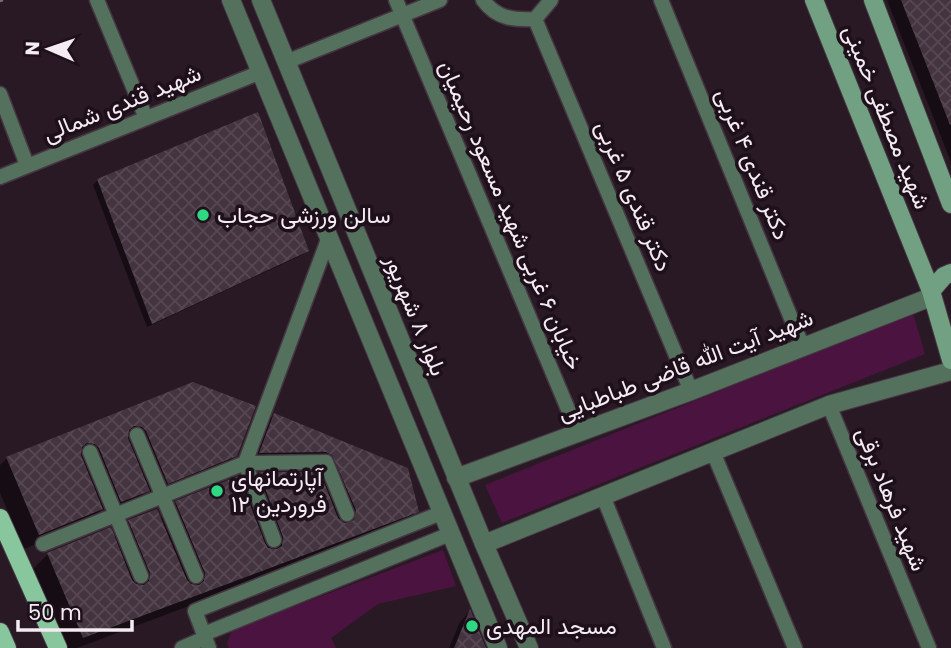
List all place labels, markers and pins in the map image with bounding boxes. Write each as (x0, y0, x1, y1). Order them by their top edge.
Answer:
place label: سالن ورزشی حجاب (217, 199, 391, 231)
marker: سالن ورزشی حجاب (195, 207, 211, 223)
place label: آپارتمانهای ۱۲ فروردین (231, 462, 327, 520)
marker: آپارتمانهای ۱۲ فروردین (209, 483, 225, 499)
place label: مسجد المهدی (486, 610, 617, 642)
marker: مسجد المهدی (464, 618, 480, 634)

